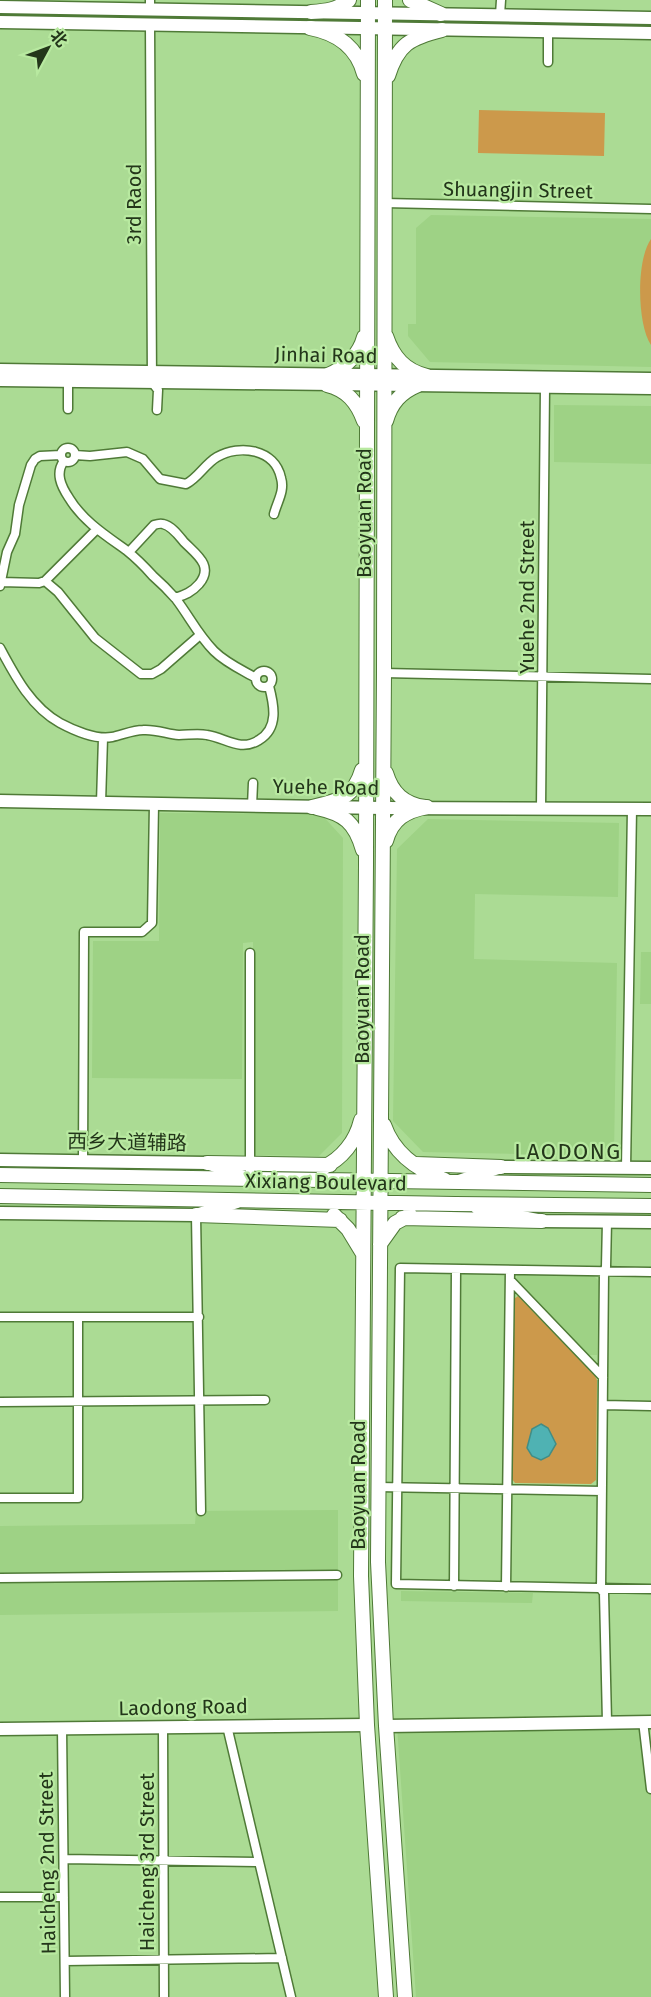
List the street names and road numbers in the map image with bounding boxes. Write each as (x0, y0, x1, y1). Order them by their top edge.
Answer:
street label: 3rd Raod (122, 164, 146, 244)
street label: Shuangjin Street (443, 177, 594, 203)
street label: Jinhai Road (274, 342, 378, 368)
street label: Baoyuan Road (352, 448, 376, 578)
street label: Yuehe 2nd Street (515, 519, 539, 674)
street label: Yuehe Road (272, 774, 380, 800)
street label: Baoyuan Road (350, 934, 374, 1064)
street label: 西乡大道辅路 (67, 1129, 187, 1155)
street label: Xixiang Boulevard (245, 1169, 407, 1195)
street label: Baoyuan Road (346, 1420, 370, 1550)
street label: Laodong Road (118, 1694, 248, 1720)
street label: Haicheng 2nd Street (33, 1771, 61, 1955)
street label: Haicheng 3rd Street (135, 1772, 159, 1951)

